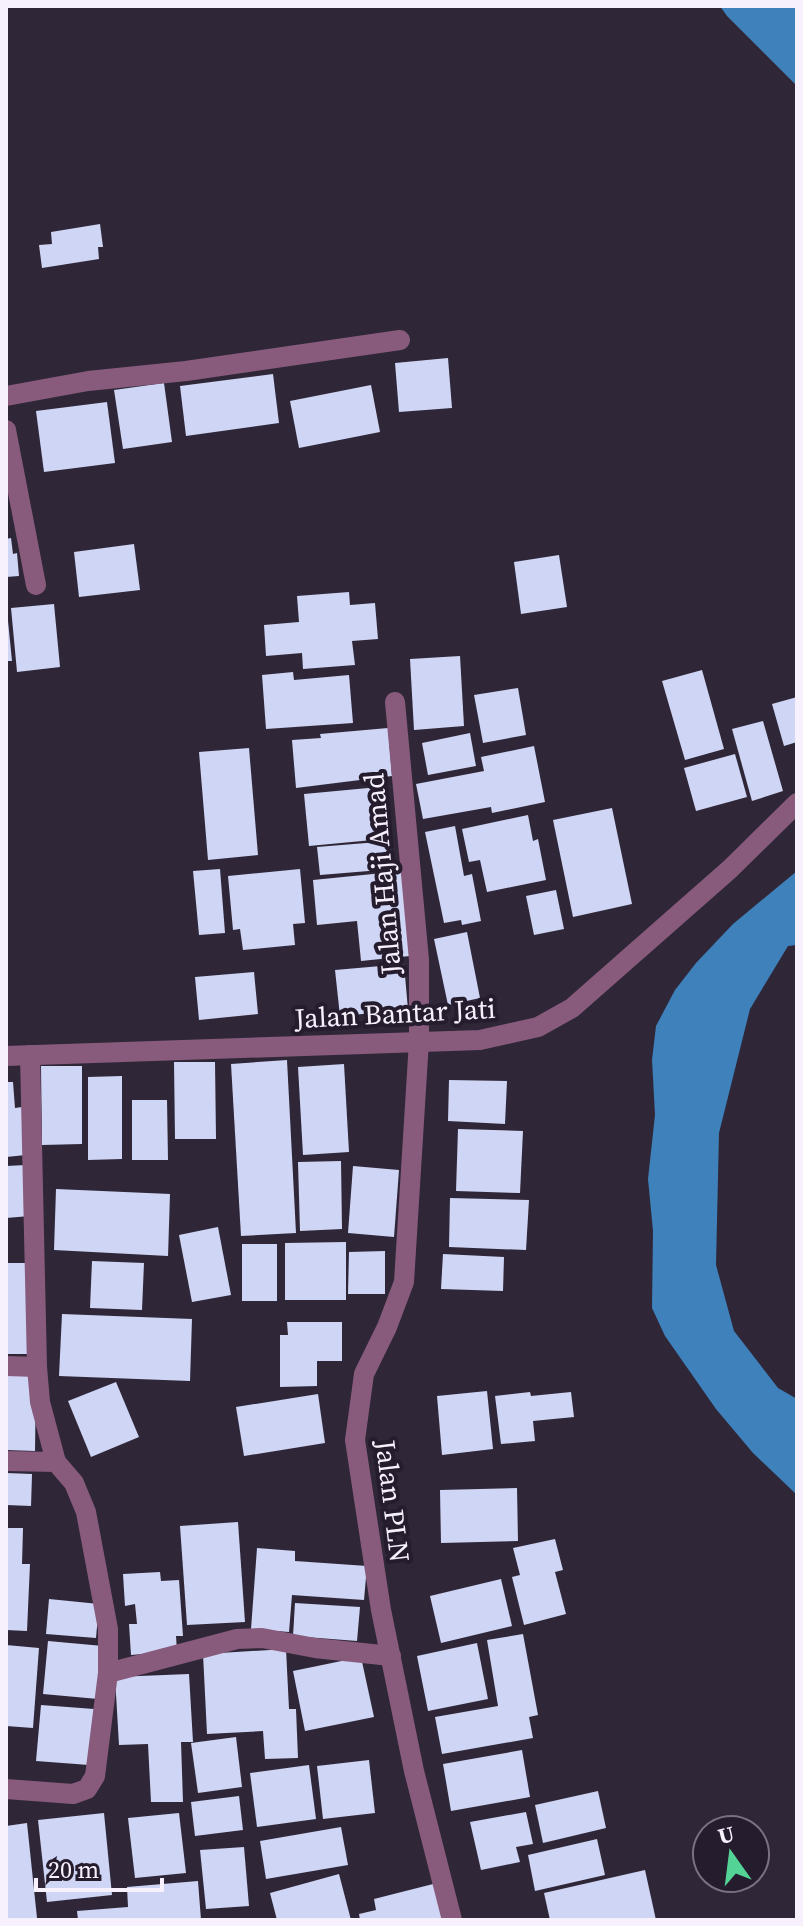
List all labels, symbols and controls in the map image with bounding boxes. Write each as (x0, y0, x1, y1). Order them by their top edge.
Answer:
street label: Jalan Haji Amad (354, 772, 410, 977)
street label: Jalan Bantar Jati (293, 989, 496, 1037)
street label: Jalan PLN (367, 1437, 419, 1564)
north arrow (691, 1814, 771, 1894)
text: U (715, 1818, 738, 1851)
scale bar (36, 1842, 162, 1892)
text: 20 m (48, 1853, 99, 1886)

